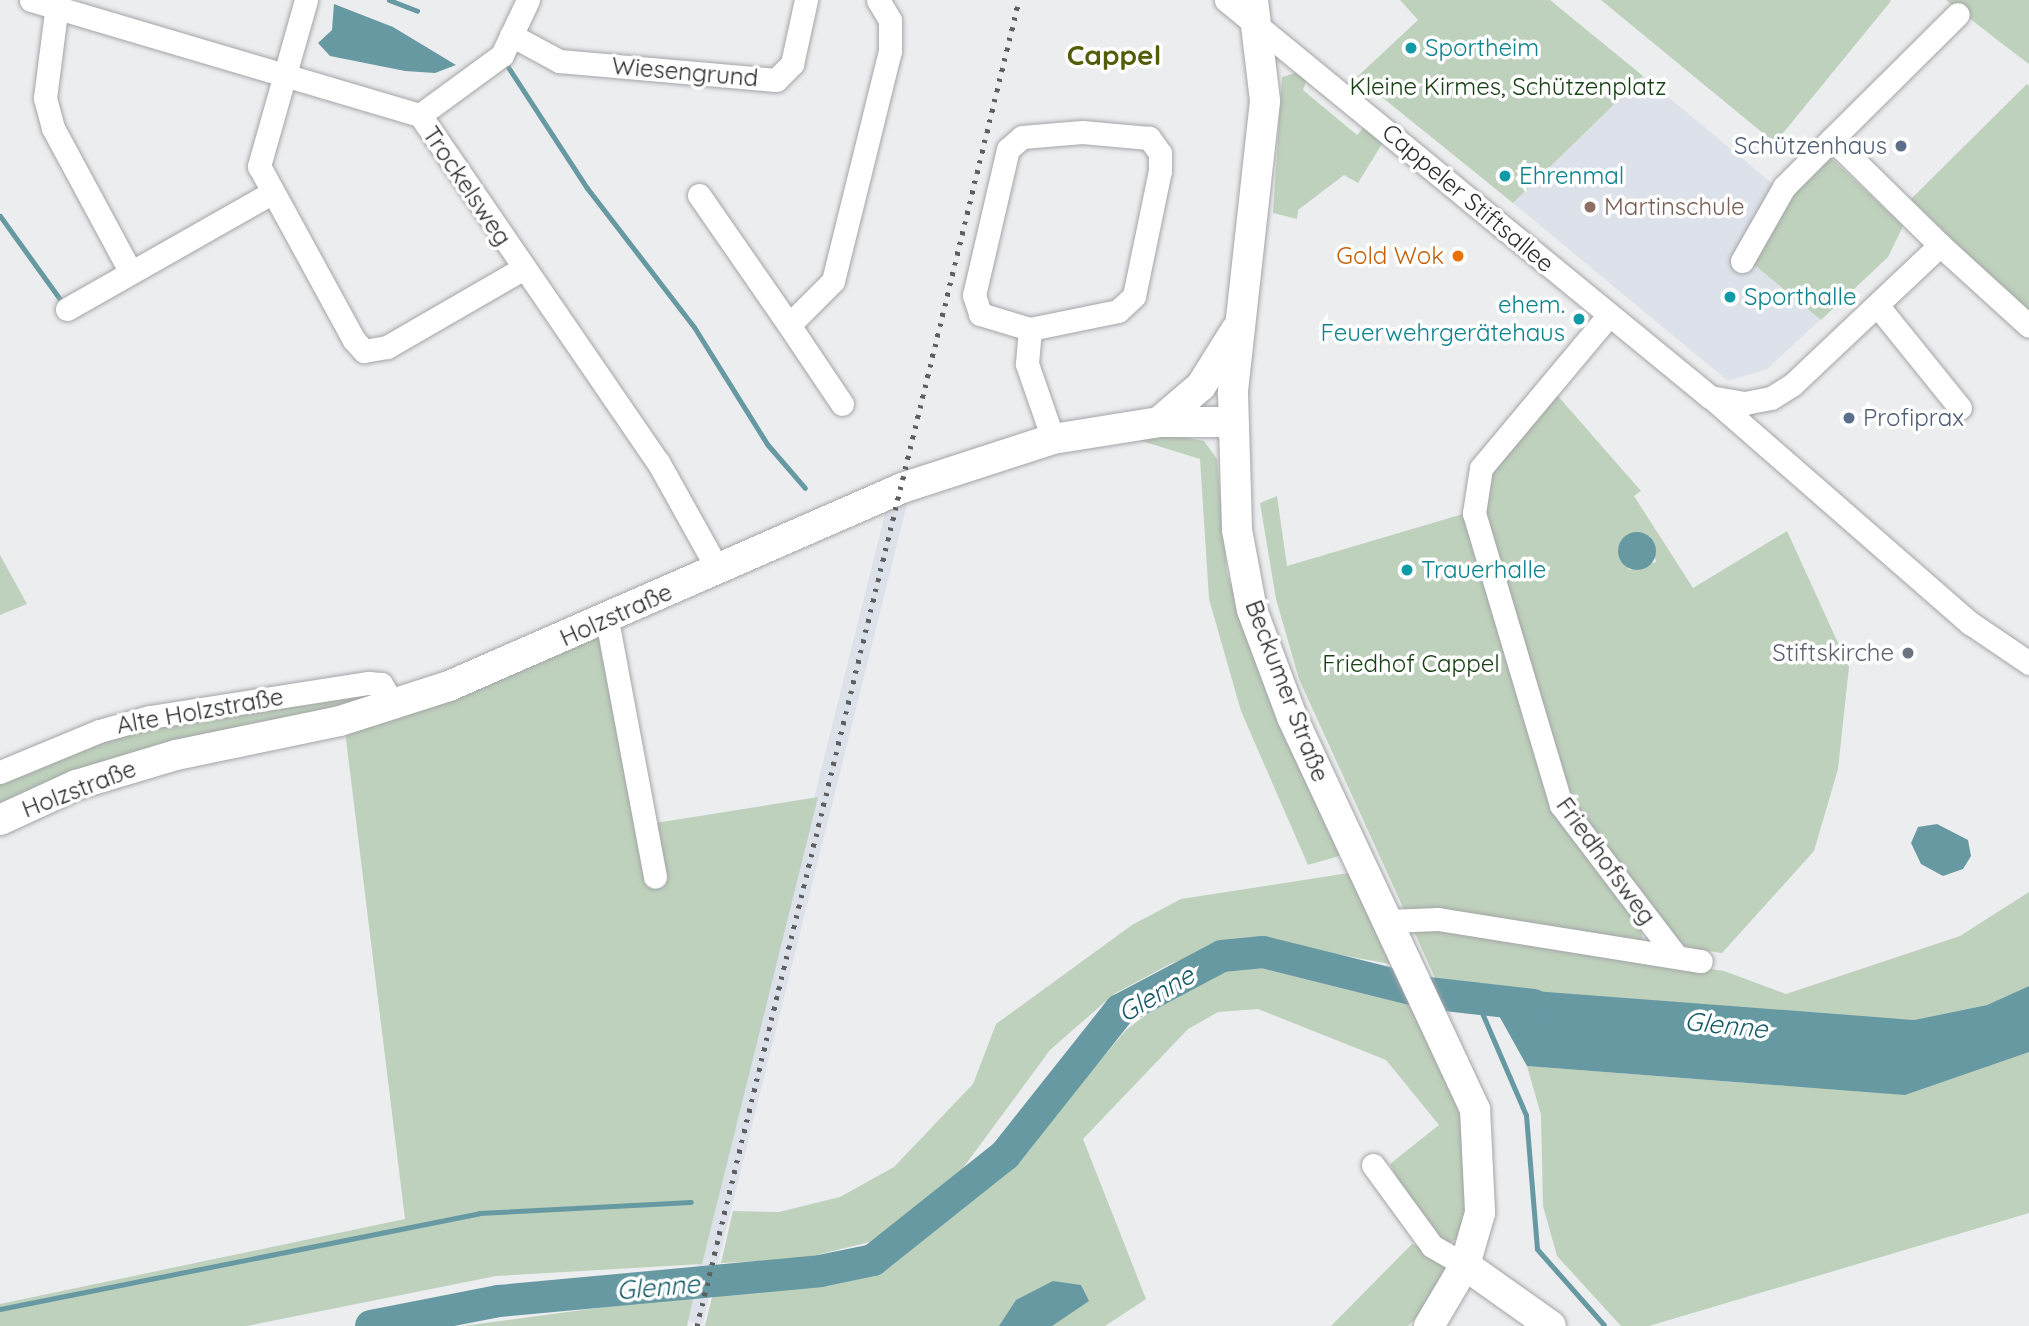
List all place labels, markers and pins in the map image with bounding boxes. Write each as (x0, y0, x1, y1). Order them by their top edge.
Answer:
place label: Sportheim (1425, 34, 1539, 62)
marker: Sportheim (1403, 40, 1419, 56)
place label: Schützenhaus (1734, 132, 1887, 160)
marker: Schützenhaus (1893, 138, 1909, 154)
place label: Ehrenmal (1519, 162, 1624, 190)
marker: Ehrenmal (1497, 168, 1513, 184)
place label: Martinschule (1604, 193, 1745, 221)
marker: Martinschule (1582, 199, 1598, 215)
place label: Gold Wok (1336, 242, 1444, 270)
marker: Gold Wok (1450, 248, 1466, 264)
place label: Sporthalle (1744, 283, 1856, 311)
marker: Sporthalle (1722, 289, 1738, 305)
place label: ehem. Feuerwehrgerätehaus (1320, 291, 1565, 347)
marker: ehem. Feuerwehrgerätehaus (1571, 311, 1587, 327)
place label: Profiprax (1863, 404, 1964, 432)
marker: Profiprax (1841, 410, 1857, 426)
place label: Trauerhalle (1421, 556, 1546, 584)
marker: Trauerhalle (1399, 562, 1415, 578)
place label: Stiftskirche (1772, 639, 1894, 667)
marker: Stiftskirche (1900, 645, 1916, 661)

